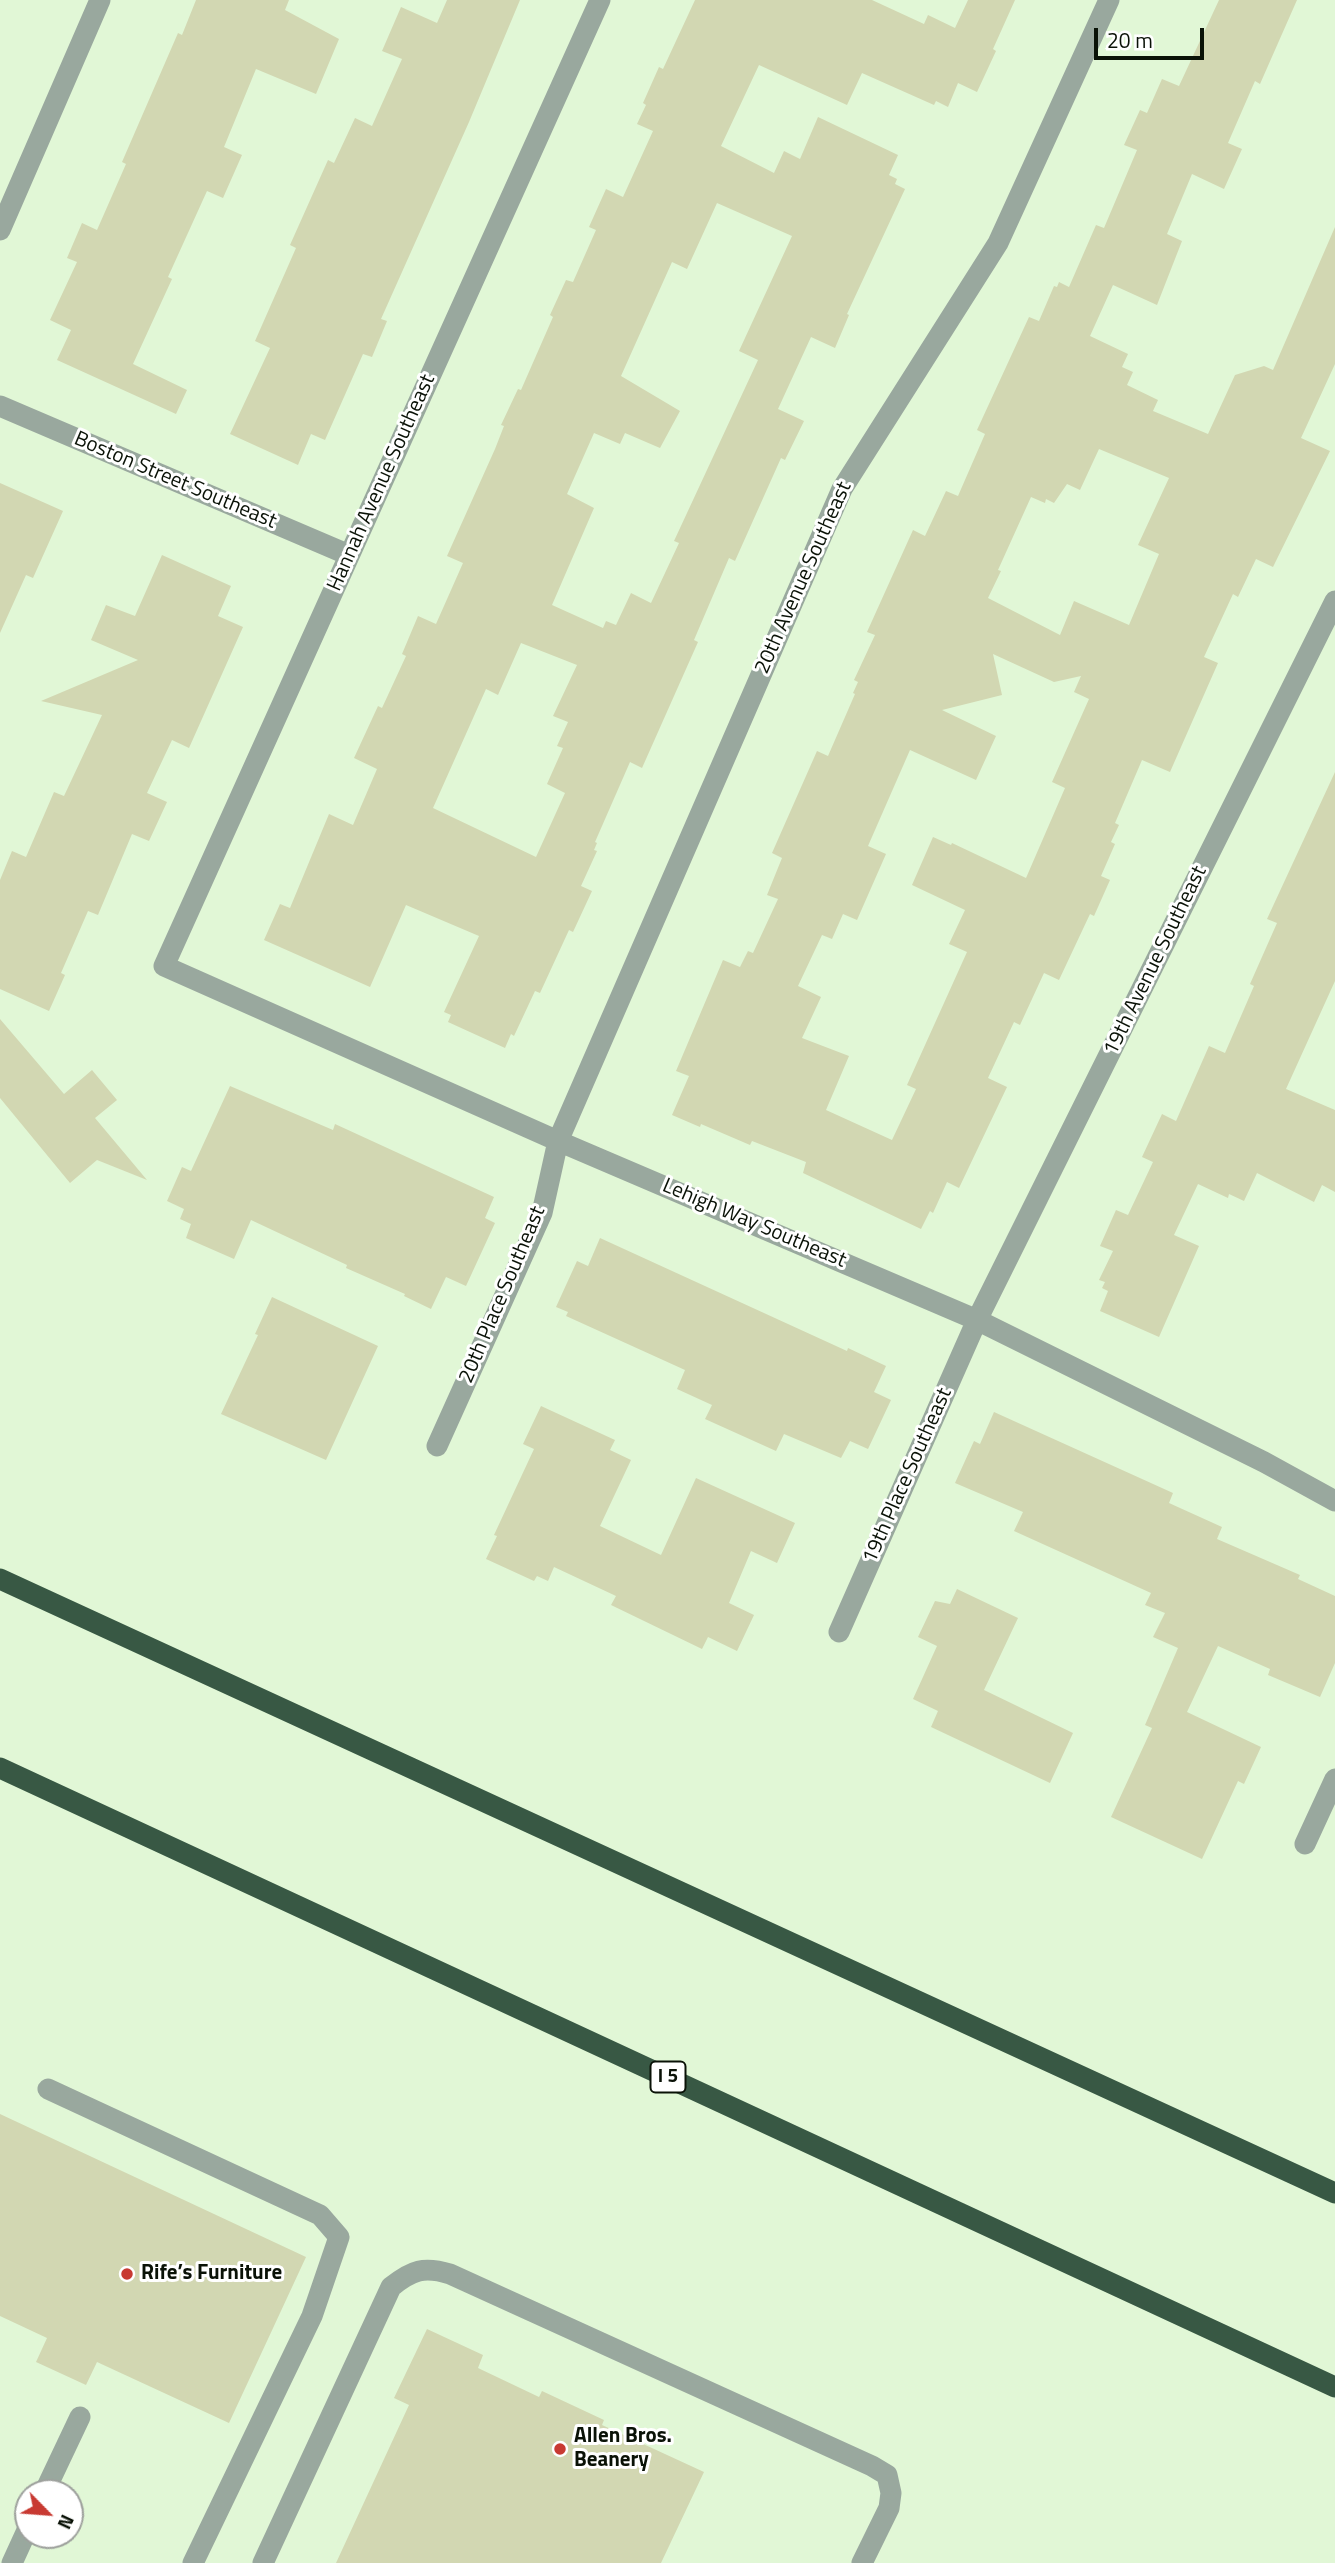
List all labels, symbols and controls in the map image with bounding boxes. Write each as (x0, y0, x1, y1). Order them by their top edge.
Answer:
scale bar (1097, 14, 1207, 58)
text: 20 m (1107, 24, 1153, 56)
street label: Hannah Avenue Southeast (323, 371, 441, 595)
street label: Boston Street Southeast (70, 427, 280, 535)
street label: 20th Avenue Southeast (750, 478, 858, 678)
street label: 19th Avenue Southeast (1099, 862, 1213, 1060)
street label: Lehigh Way Southeast (658, 1174, 850, 1274)
street label: 20th Place Southeast (454, 1203, 552, 1387)
street label: 19th Place Southeast (858, 1384, 958, 1568)
road number: I 5 (650, 2062, 686, 2092)
place label: Rife’s Furniture (141, 2261, 282, 2287)
marker: Rife’s Furniture (119, 2266, 135, 2282)
place label: Allen Bros. Beanery (574, 2424, 672, 2474)
marker: Allen Bros. Beanery (552, 2441, 568, 2457)
north arrow (14, 2479, 84, 2549)
text: N (51, 2510, 83, 2534)

